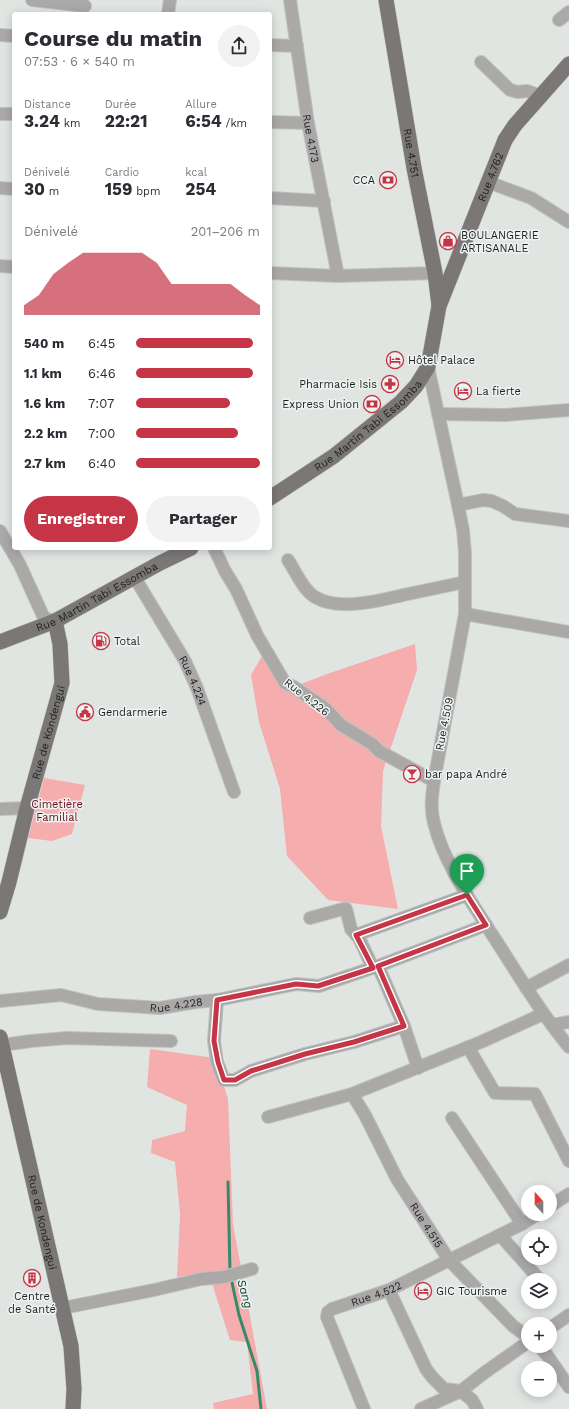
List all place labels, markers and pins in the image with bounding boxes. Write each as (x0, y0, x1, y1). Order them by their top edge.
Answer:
bank icon: CCA (378, 170, 398, 190)
place label: CCA (353, 174, 375, 187)
place label: BOULANGERIE ARTISANALE (461, 229, 539, 255)
shop icon: BOULANGERIE ARTISANALE (438, 231, 458, 251)
hotel icon: Hôtel Palace (385, 350, 405, 370)
place label: Hôtel Palace (408, 354, 475, 367)
pharmacy icon: Pharmacie Isis (380, 374, 400, 394)
place label: Pharmacie Isis (299, 378, 377, 391)
hotel icon: La fierte (453, 381, 473, 401)
place label: La fierte (476, 385, 521, 398)
bank icon: Express Union (362, 394, 382, 414)
place label: Express Union (282, 398, 359, 411)
fuel station icon: Total (91, 631, 111, 651)
place label: Total (114, 635, 141, 648)
public building icon: Gendarmerie (75, 702, 95, 722)
place label: Gendarmerie (98, 706, 167, 719)
bar icon: bar papa André (402, 764, 422, 784)
place label: bar papa André (425, 768, 507, 781)
pin (450, 854, 484, 895)
building icon: Centre de Santé (22, 1268, 42, 1288)
hotel icon: GIC Tourisme (413, 1281, 433, 1301)
place label: GIC Tourisme (436, 1285, 507, 1298)
place label: Centre de Santé (8, 1290, 56, 1316)

